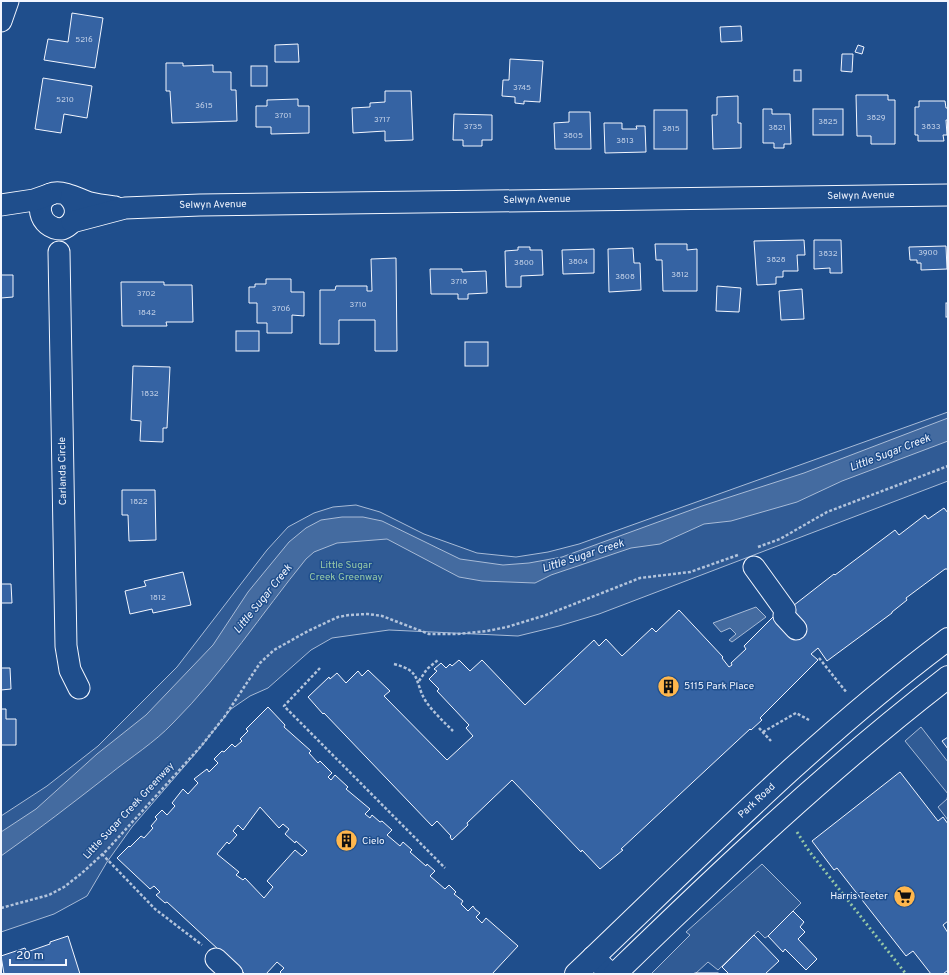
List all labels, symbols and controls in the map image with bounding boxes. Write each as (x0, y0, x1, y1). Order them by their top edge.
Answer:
house number: 5216 (75, 35, 93, 45)
house number: 3745 (513, 83, 531, 93)
house number: 5210 (56, 95, 74, 105)
house number: 3615 (195, 101, 213, 111)
house number: 3701 (275, 111, 291, 121)
house number: 3829 (866, 113, 886, 123)
house number: 3717 (374, 115, 390, 125)
house number: 3825 (818, 117, 838, 127)
house number: 3735 (464, 122, 482, 132)
house number: 3833 (921, 122, 941, 132)
house number: 3821 (768, 123, 786, 133)
house number: 3815 (662, 124, 680, 134)
house number: 3805 (563, 131, 583, 141)
house number: 3813 (616, 136, 634, 146)
street label: Selwyn Avenue (827, 189, 895, 203)
street label: Selwyn Avenue (503, 193, 571, 207)
street label: Selwyn Avenue (179, 198, 247, 212)
house number: 3900 (918, 248, 938, 258)
house number: 3832 (818, 249, 838, 259)
house number: 3828 (766, 255, 786, 265)
house number: 3804 (568, 257, 588, 267)
house number: 3800 (514, 258, 534, 268)
house number: 3812 (671, 270, 689, 280)
house number: 3808 (615, 272, 635, 282)
house number: 3718 (451, 277, 468, 287)
house number: 3702 (137, 289, 155, 299)
house number: 3710 (349, 300, 367, 310)
house number: 3706 (272, 304, 291, 314)
house number: 1842 (138, 308, 156, 318)
house number: 1832 (141, 389, 159, 399)
water label: Little Sugar Creek (848, 431, 933, 475)
street label: Carlanda Circle (56, 437, 70, 505)
house number: 1822 (130, 497, 148, 507)
water label: Little Sugar Creek (540, 536, 626, 576)
park label: Little Sugar Creek Greenway (309, 559, 383, 584)
water label: Little Sugar Creek (231, 561, 296, 637)
house number: 1812 (150, 593, 166, 603)
building icon: 5115 Park Place (656, 673, 682, 699)
place label: 5115 Park Place (684, 680, 754, 693)
street label: Little Sugar Creek Greenway (81, 760, 177, 862)
street label: Park Road (736, 781, 778, 821)
building icon: Cielo (333, 828, 359, 854)
place label: Cielo (362, 835, 385, 848)
supermarket icon: Harris Teeter (891, 883, 917, 909)
place label: Harris Teeter (830, 890, 888, 903)
scale bar (10, 941, 66, 967)
text: 20 m (16, 948, 44, 964)

